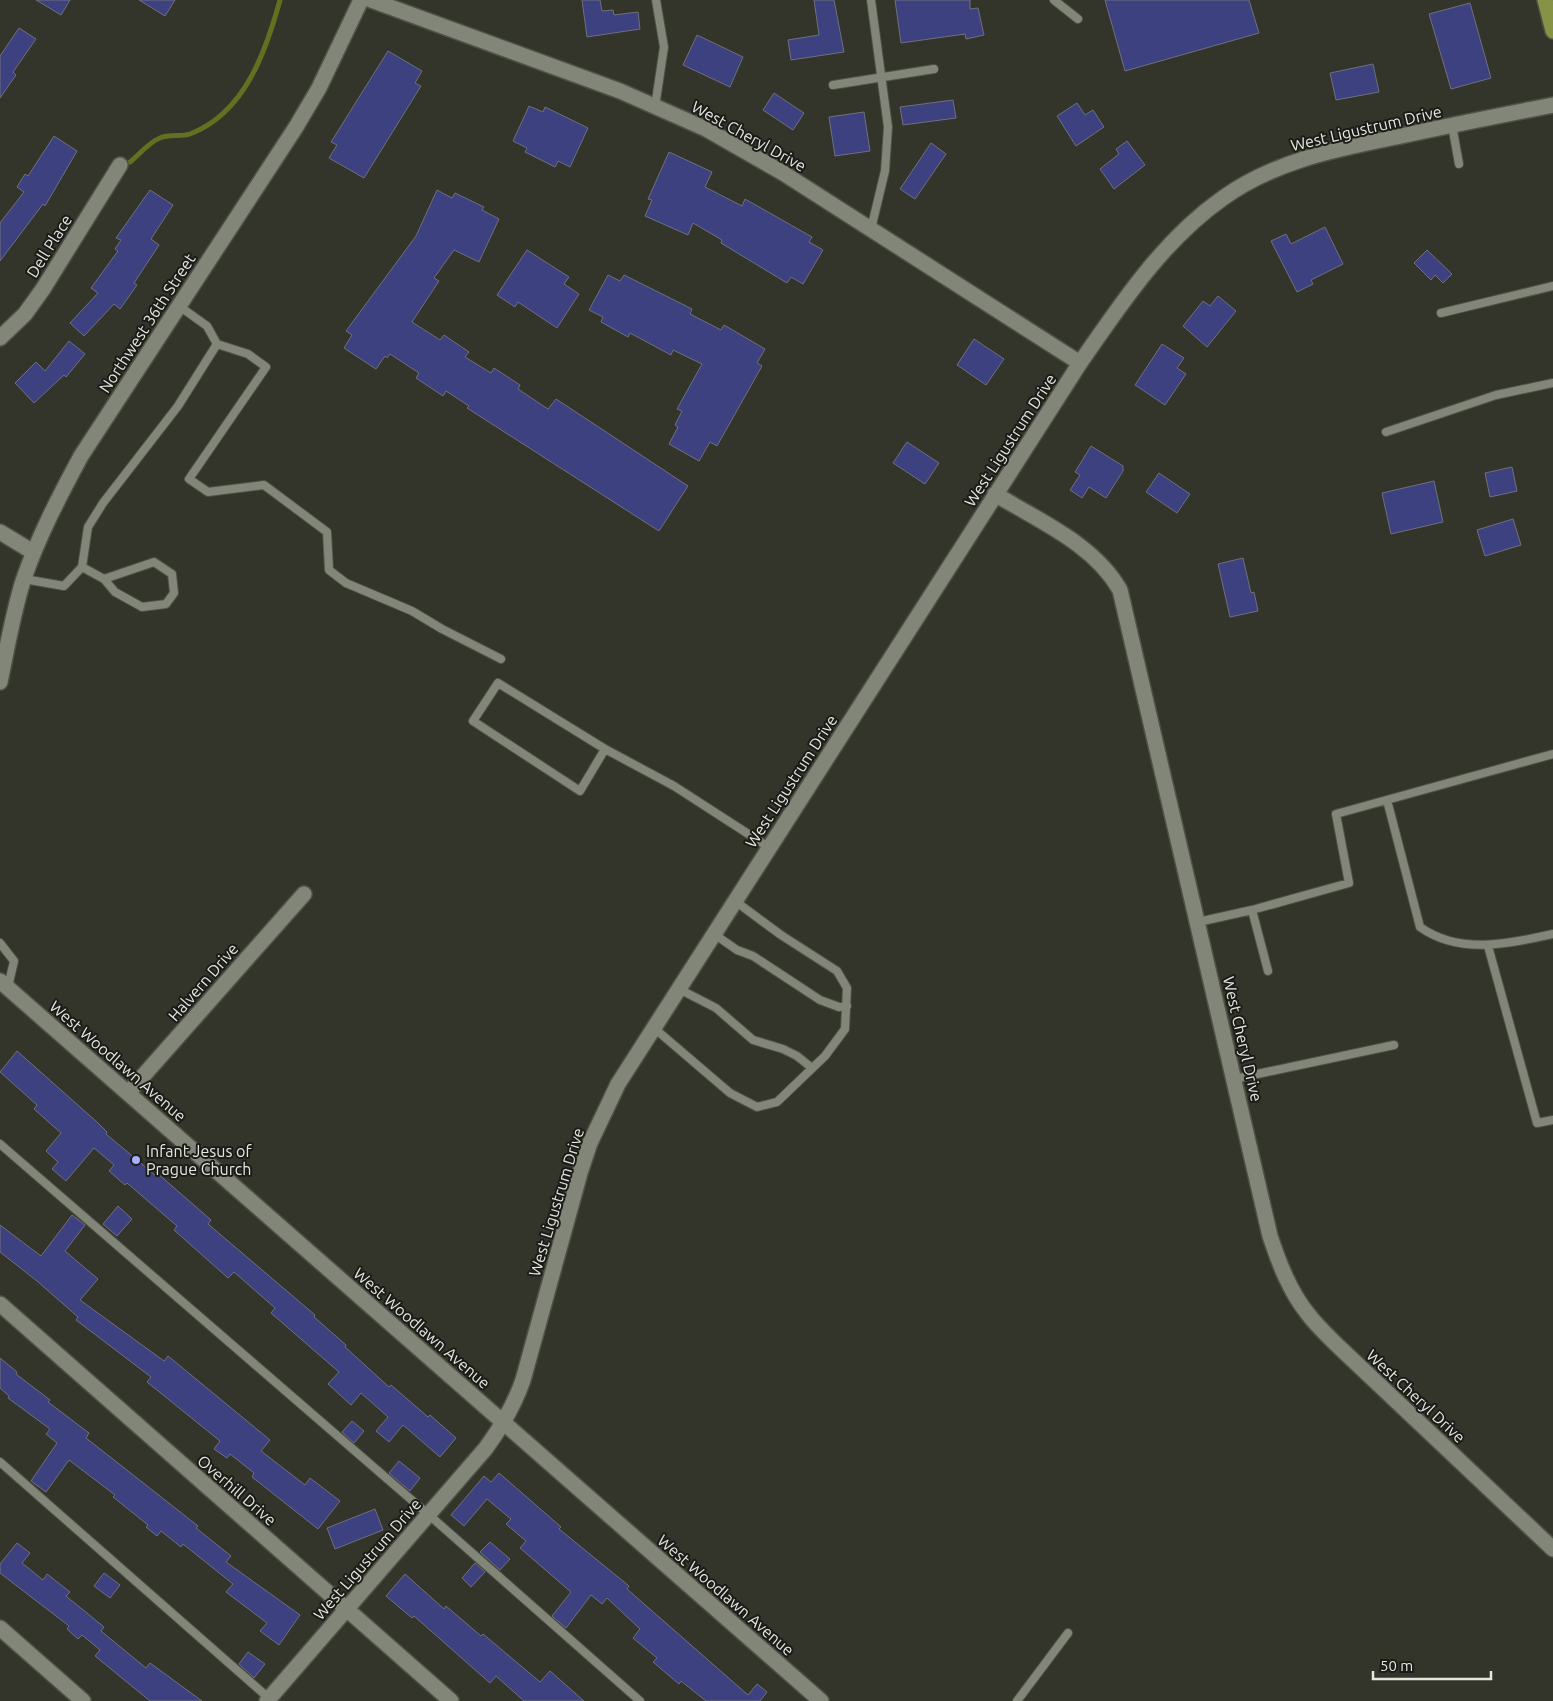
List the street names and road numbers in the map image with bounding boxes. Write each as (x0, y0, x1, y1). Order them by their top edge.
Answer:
street label: West Cheryl Drive (689, 97, 809, 175)
street label: West Ligustrum Drive (1289, 102, 1443, 154)
street label: Dell Place (23, 211, 75, 281)
street label: Northwest 36th Street (95, 249, 199, 396)
street label: West Ligustrum Drive (960, 370, 1060, 510)
street label: West Ligustrum Drive (741, 711, 841, 851)
street label: Halvern Drive (164, 940, 242, 1024)
street label: West Cheryl Drive (1220, 975, 1266, 1103)
street label: West Woodlawn Avenue (46, 997, 190, 1125)
street label: West Ligustrum Drive (525, 1126, 587, 1278)
street label: West Woodlawn Avenue (350, 1264, 494, 1392)
street label: West Cheryl Drive (1363, 1346, 1469, 1446)
street label: Overhill Drive (194, 1451, 280, 1529)
street label: West Ligustrum Drive (310, 1495, 424, 1623)
street label: West Woodlawn Avenue (654, 1531, 798, 1659)

